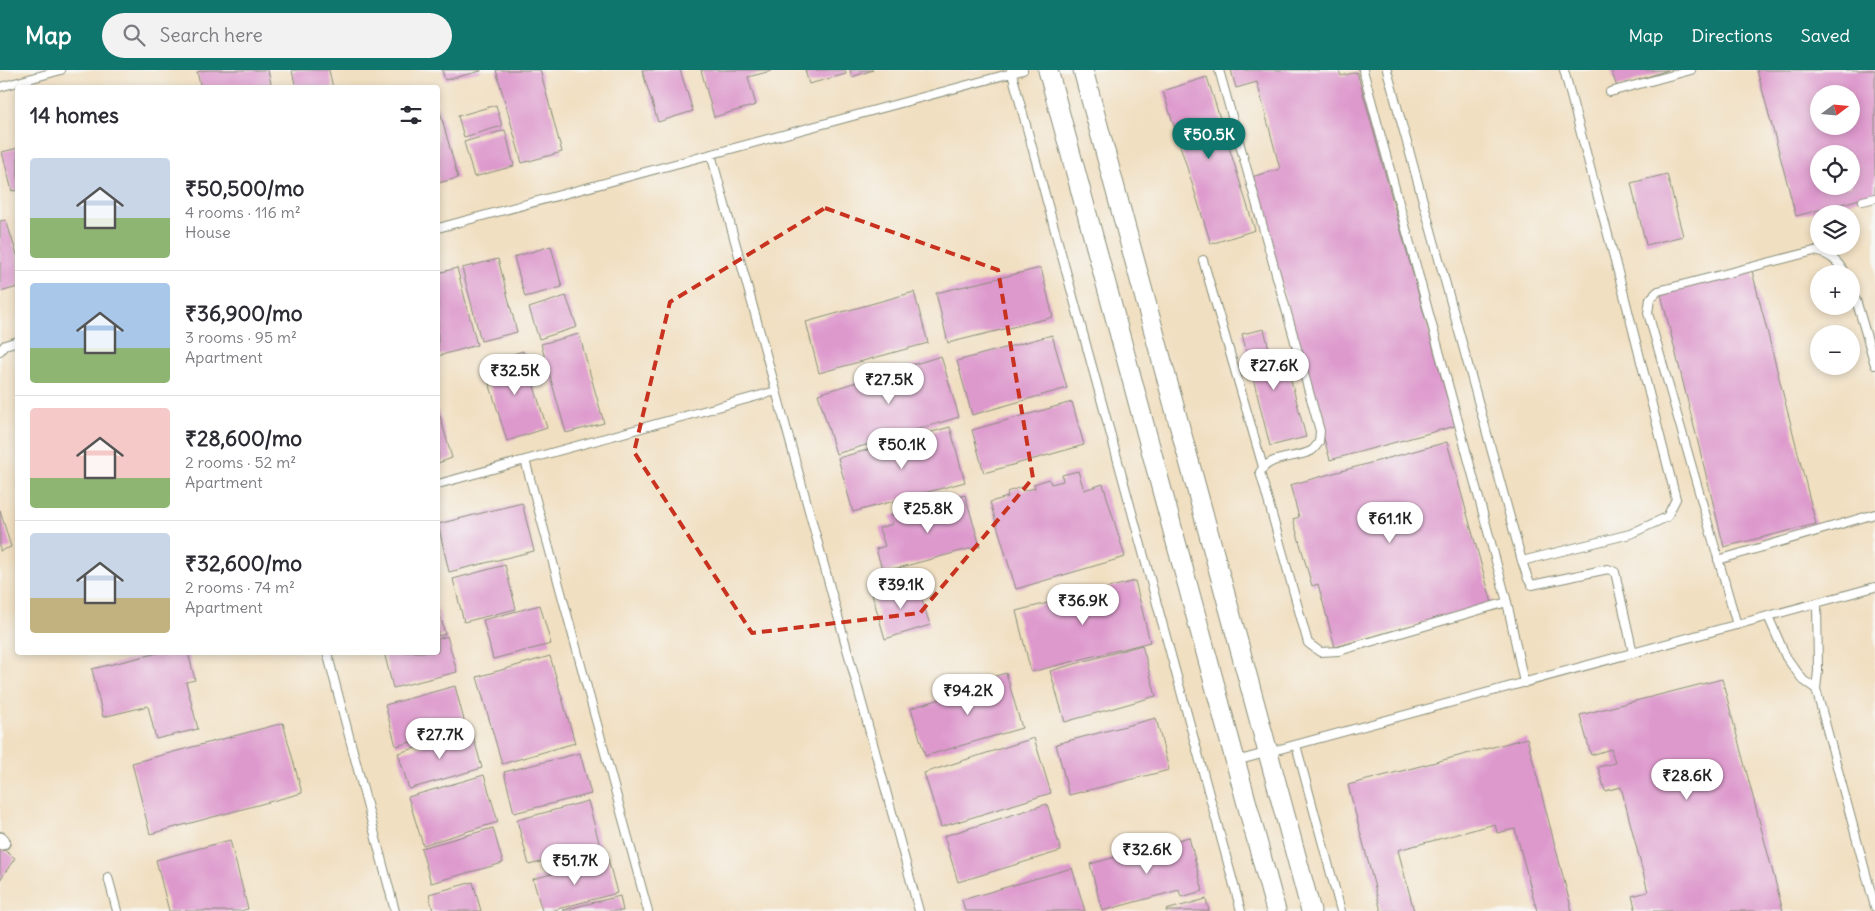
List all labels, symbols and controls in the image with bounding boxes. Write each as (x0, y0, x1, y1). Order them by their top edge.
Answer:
search box (102, 13, 452, 58)
text: Map (25, 20, 72, 50)
icon: search (120, 21, 148, 49)
text: Search here (160, 23, 263, 47)
text: Map (1628, 24, 1663, 47)
text: Directions (1691, 24, 1773, 47)
text: Saved (1801, 24, 1850, 47)
north arrow (1810, 85, 1860, 135)
map controls (1810, 85, 1860, 375)
icon: filters (397, 101, 425, 129)
text: 14 homes (30, 102, 119, 129)
pin: ₹50.5K (1168, 118, 1250, 160)
text: ₹50.5K (1183, 124, 1235, 144)
button: locate (1810, 145, 1860, 195)
text: ₹50,500/mo (185, 175, 304, 202)
icon: home (70, 178, 130, 238)
text: 4 rooms · 116 m² (185, 202, 301, 222)
button: layers (1810, 205, 1860, 255)
text: House (185, 222, 231, 242)
button: + (1810, 265, 1860, 315)
text: ₹36,900/mo (185, 300, 303, 327)
icon: home (70, 303, 130, 363)
button: − (1810, 325, 1860, 375)
text: 3 rooms · 95 m² (185, 327, 297, 347)
text: Apartment (185, 347, 263, 367)
pin: ₹27.6K (1233, 348, 1315, 391)
pin: ₹32.5K (474, 354, 556, 396)
text: ₹27.6K (1250, 355, 1298, 375)
text: ₹32.5K (490, 360, 540, 380)
pin: ₹27.5K (848, 362, 930, 405)
text: ₹27.5K (865, 369, 913, 389)
text: ₹28,600/mo (185, 425, 302, 452)
icon: home (70, 428, 130, 488)
pin: ₹50.1K (861, 428, 943, 470)
text: ₹50.1K (878, 434, 926, 454)
text: 2 rooms · 52 m² (185, 452, 296, 472)
text: Apartment (185, 472, 263, 492)
pin: ₹25.8K (887, 492, 969, 534)
text: ₹25.8K (903, 498, 953, 518)
pin: ₹61.1K (1349, 502, 1431, 544)
text: ₹61.1K (1368, 508, 1412, 528)
text: ₹32,600/mo (185, 550, 302, 577)
icon: home (70, 553, 130, 613)
pin: ₹39.1K (860, 568, 942, 610)
text: ₹39.1K (878, 574, 924, 594)
text: 2 rooms · 74 m² (185, 577, 295, 597)
pin: ₹36.9K (1042, 584, 1124, 626)
text: ₹36.9K (1058, 590, 1108, 610)
text: Apartment (185, 597, 263, 617)
pin: ₹94.2K (927, 674, 1009, 716)
text: ₹94.2K (943, 680, 993, 700)
pin: ₹27.7K (399, 718, 481, 760)
text: ₹27.7K (417, 724, 463, 744)
pin: ₹28.6K (1646, 758, 1728, 801)
text: ₹28.6K (1662, 765, 1712, 785)
pin: ₹32.6K (1106, 832, 1188, 875)
text: ₹32.6K (1122, 839, 1172, 859)
pin: ₹51.7K (534, 844, 616, 886)
text: ₹51.7K (552, 850, 598, 870)

